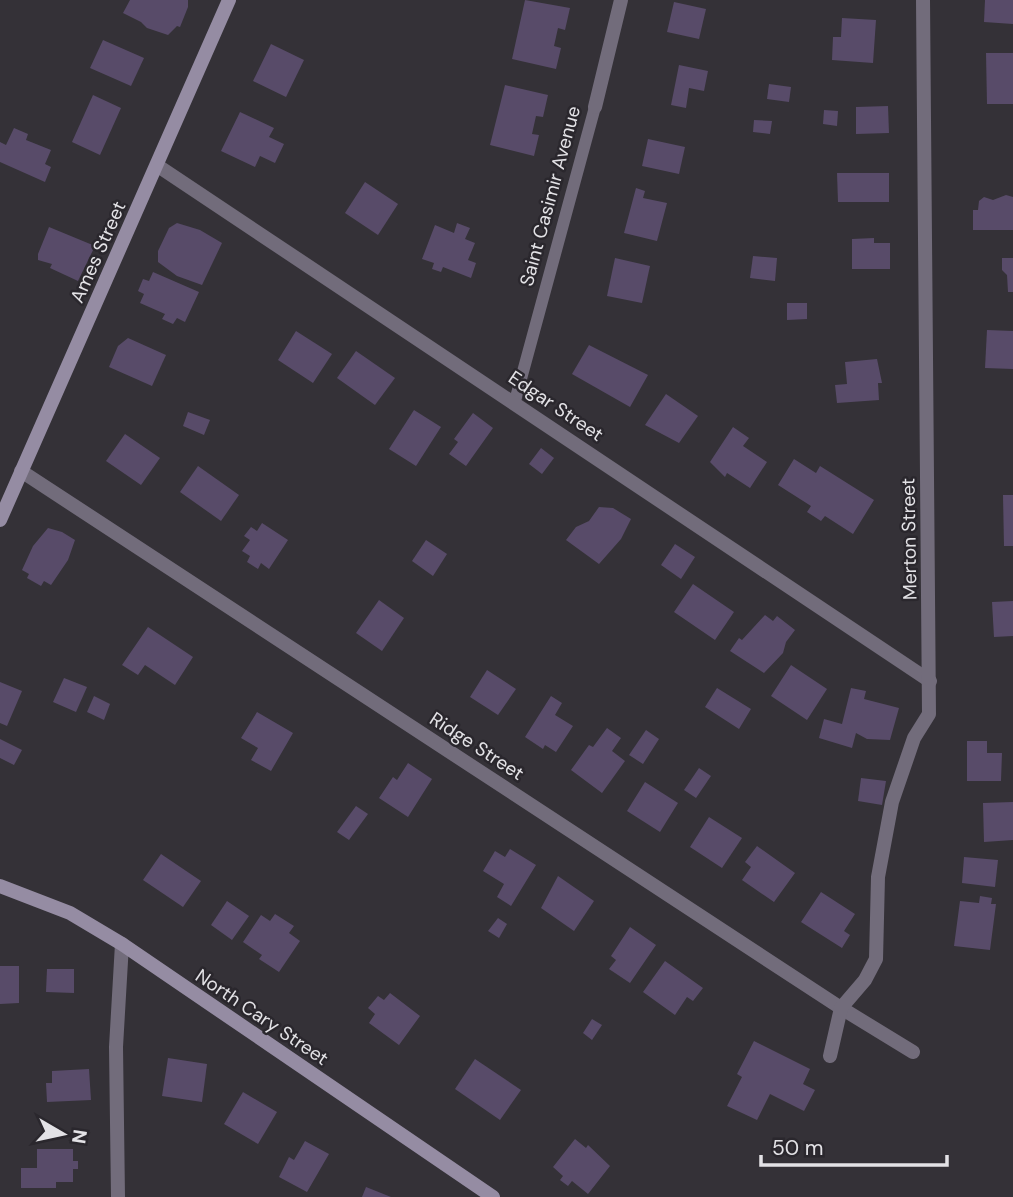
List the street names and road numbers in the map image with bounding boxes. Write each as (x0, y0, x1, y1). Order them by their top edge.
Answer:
street label: Saint Casimir Avenue (514, 103, 586, 289)
street label: Ames Street (64, 197, 132, 307)
street label: Edgar Street (504, 365, 608, 447)
street label: Merton Street (895, 478, 923, 600)
street label: Ridge Street (425, 706, 529, 786)
street label: North Cary Street (191, 963, 333, 1071)

